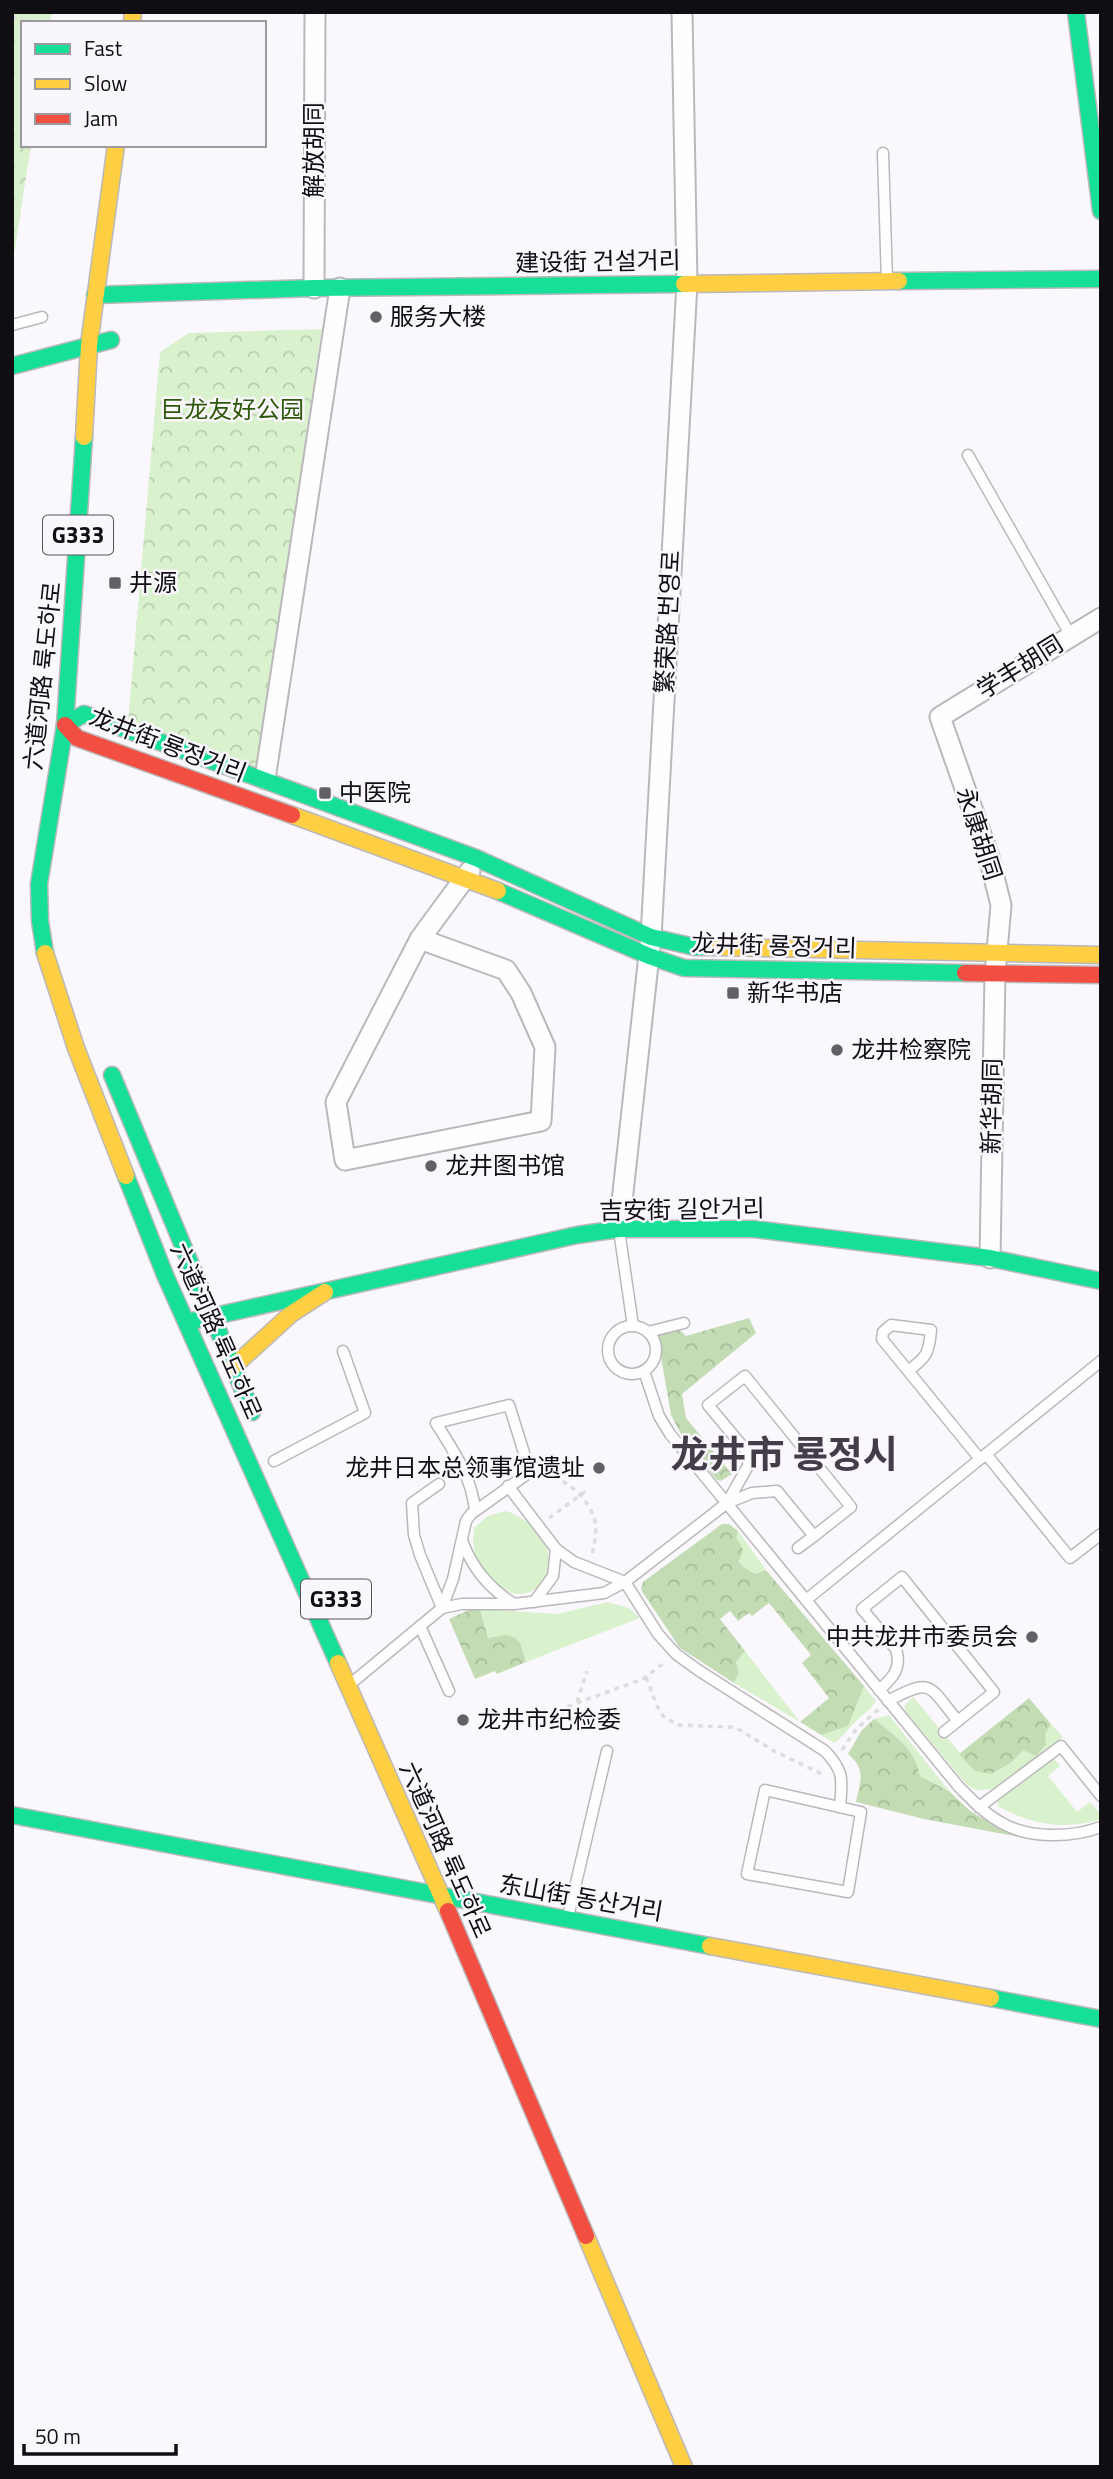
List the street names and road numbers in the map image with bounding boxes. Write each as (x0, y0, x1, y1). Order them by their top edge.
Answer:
street label: 解放胡同 (295, 102, 331, 198)
street label: 建设街 건설거리 (515, 242, 681, 280)
road number: G333 (43, 516, 113, 554)
street label: 繁荣路 번영로 (645, 549, 689, 695)
street label: 六道河路 륙도하로 (14, 580, 70, 772)
street label: 学丰胡同 (969, 625, 1070, 707)
street label: 龙井街 룡정거리 (85, 698, 252, 791)
street label: 永康胡同 (948, 782, 1012, 885)
street label: 龙井街 룡정거리 (691, 924, 857, 966)
street label: 新华胡同 (972, 1058, 1010, 1154)
street label: 吉安街 길안거리 (599, 1190, 765, 1228)
street label: 六道河路 륙도하로 (162, 1237, 272, 1425)
road number: G333 (301, 1580, 371, 1618)
street label: 六道河路 륙도하로 (391, 1756, 501, 1944)
street label: 东山街 동산거리 (497, 1865, 666, 1929)

